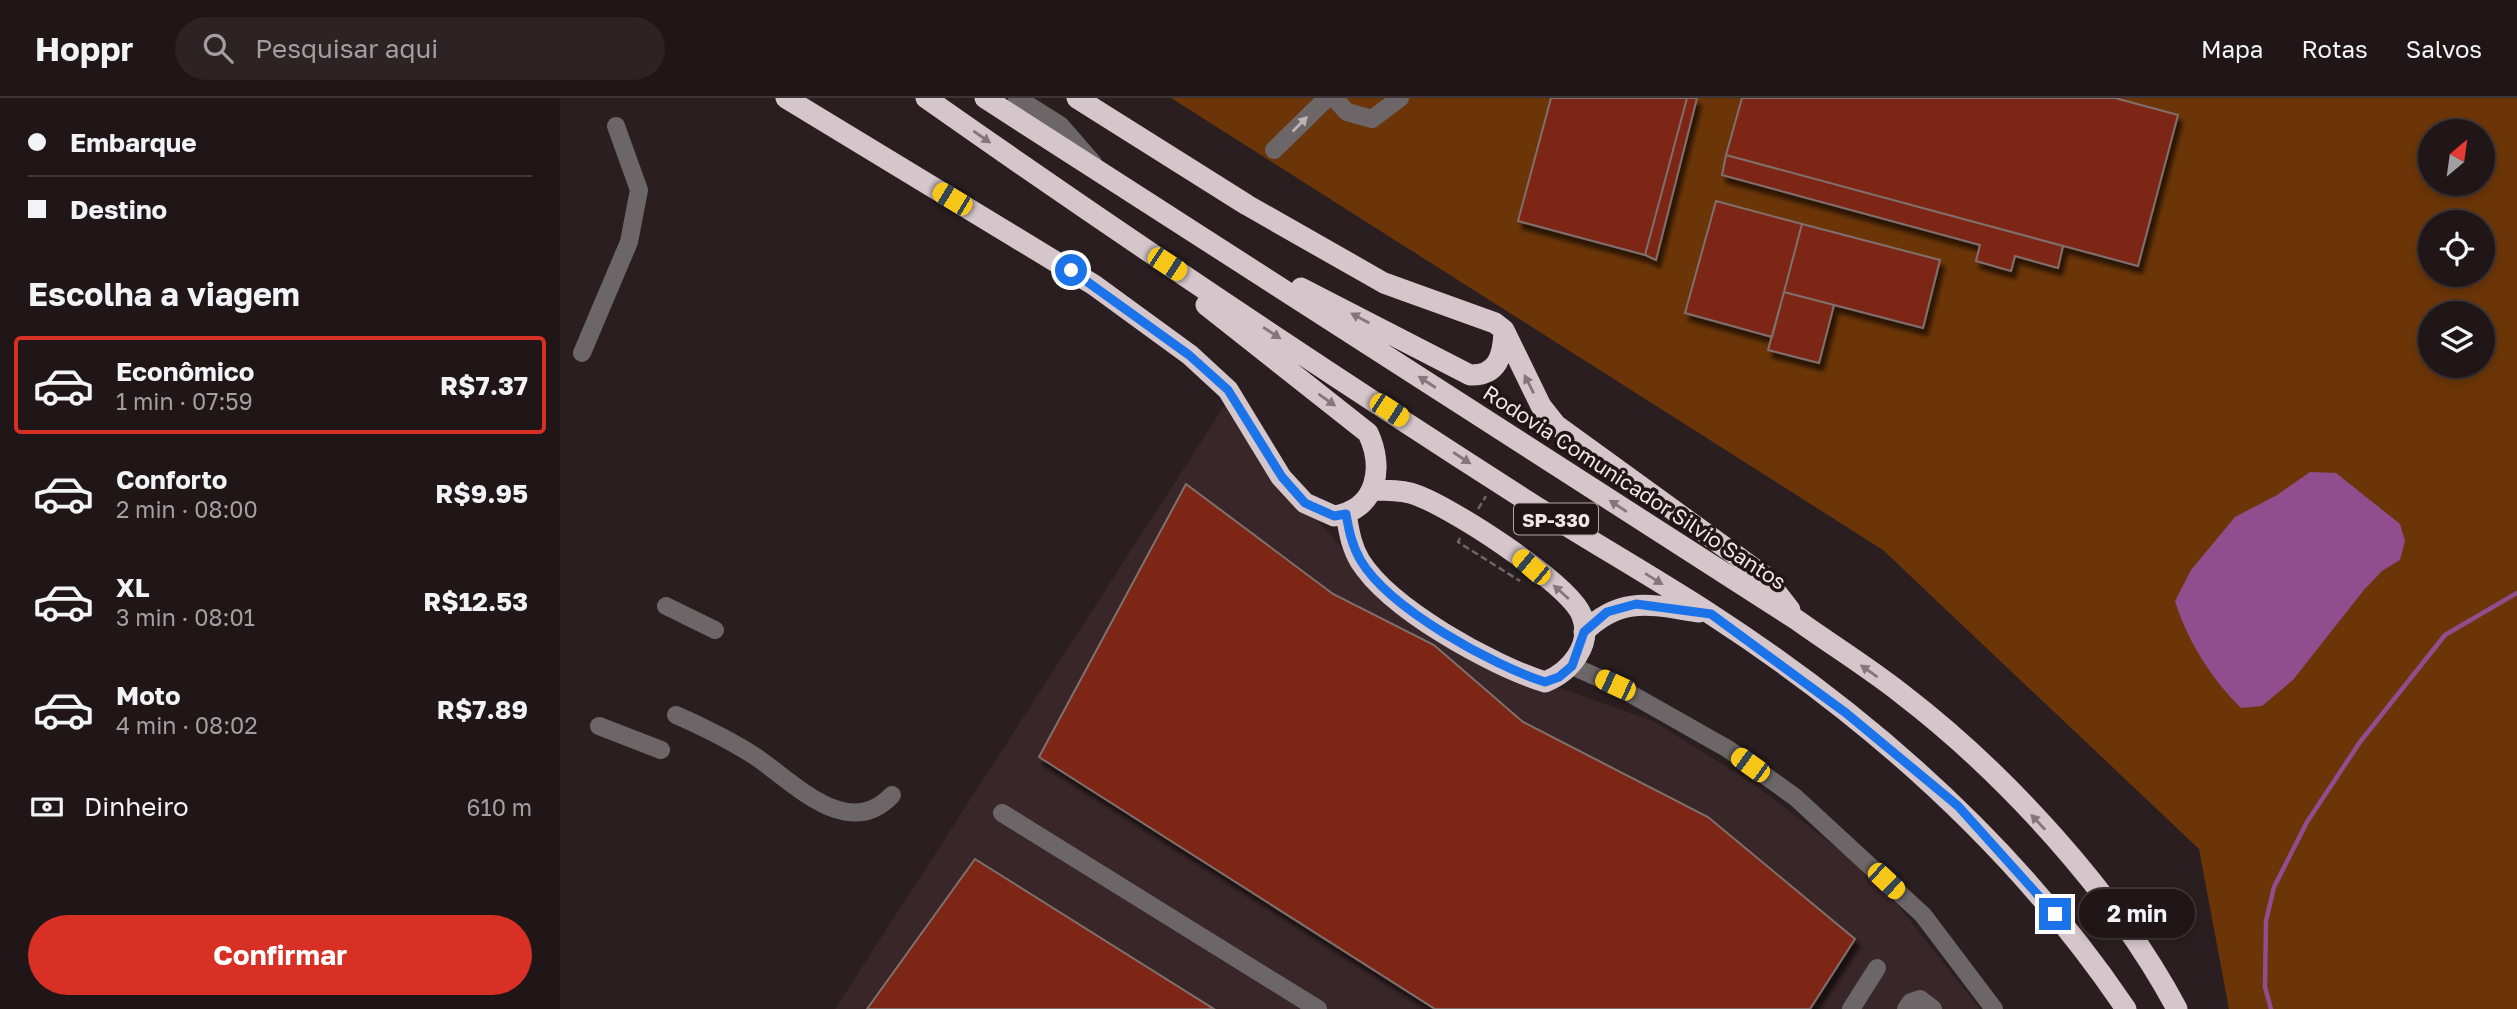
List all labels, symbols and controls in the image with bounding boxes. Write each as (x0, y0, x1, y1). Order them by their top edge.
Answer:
search box (175, 17, 665, 80)
text: Hoppr (35, 29, 133, 68)
icon: search (199, 29, 237, 67)
text: Pesquisar aqui (255, 33, 438, 64)
text: Mapa (2201, 34, 2263, 63)
text: Rotas (2301, 34, 2368, 63)
text: Salvos (2406, 34, 2482, 63)
one-way arrow (1292, 116, 1308, 133)
north arrow (2418, 119, 2496, 196)
map controls (2418, 119, 2495, 378)
text: Embarque (70, 127, 197, 158)
one-way arrow (973, 130, 991, 144)
car (929, 179, 976, 219)
text: Destino (70, 194, 167, 225)
button: locate (2418, 210, 2495, 287)
car (1144, 244, 1191, 284)
route start (1055, 254, 1087, 286)
text: Escolha a viagem (28, 275, 300, 313)
button: layers (2418, 301, 2495, 378)
one-way arrow (1351, 312, 1370, 324)
one-way arrow (1262, 326, 1281, 339)
icon: car (32, 354, 95, 417)
text: Econômico (116, 356, 254, 387)
text: R$7.37 (440, 370, 528, 401)
one-way arrow (1524, 374, 1535, 394)
one-way arrow (1417, 376, 1436, 389)
street label: Rodovia Comunicador Silvio Santos (1479, 379, 1791, 595)
text: 1 min · 07:59 (116, 387, 253, 415)
car (1366, 390, 1413, 430)
one-way arrow (1318, 393, 1336, 407)
one-way arrow (1452, 451, 1471, 464)
icon: car (32, 462, 95, 525)
text: Conforto (116, 464, 227, 495)
text: R$9.95 (435, 478, 528, 509)
text: 2 min · 08:00 (116, 495, 258, 523)
one-way arrow (1608, 500, 1627, 513)
road number: SP-330 (1514, 504, 1598, 534)
car (1509, 545, 1554, 589)
icon: car (32, 570, 95, 633)
text: XL (116, 572, 150, 603)
one-way arrow (1645, 573, 1664, 586)
one-way arrow (1552, 584, 1570, 600)
text: R$12.53 (423, 586, 528, 617)
text: 3 min · 08:01 (116, 603, 255, 631)
one-way arrow (1860, 664, 1878, 678)
car (1592, 667, 1639, 703)
icon: car (32, 678, 95, 741)
text: Moto (116, 680, 181, 711)
text: R$7.89 (437, 694, 528, 725)
text: 4 min · 08:02 (116, 711, 258, 739)
car (1727, 744, 1774, 786)
icon: cash (28, 788, 66, 826)
text: Dinheiro (84, 791, 189, 822)
text: 610 m (467, 793, 532, 821)
one-way arrow (2030, 813, 2046, 831)
car (1864, 859, 1909, 903)
callout: 2 min (2080, 890, 2195, 938)
route end (2039, 898, 2071, 930)
text: 2 min (2107, 899, 2167, 927)
button: Confirmar (28, 915, 532, 995)

